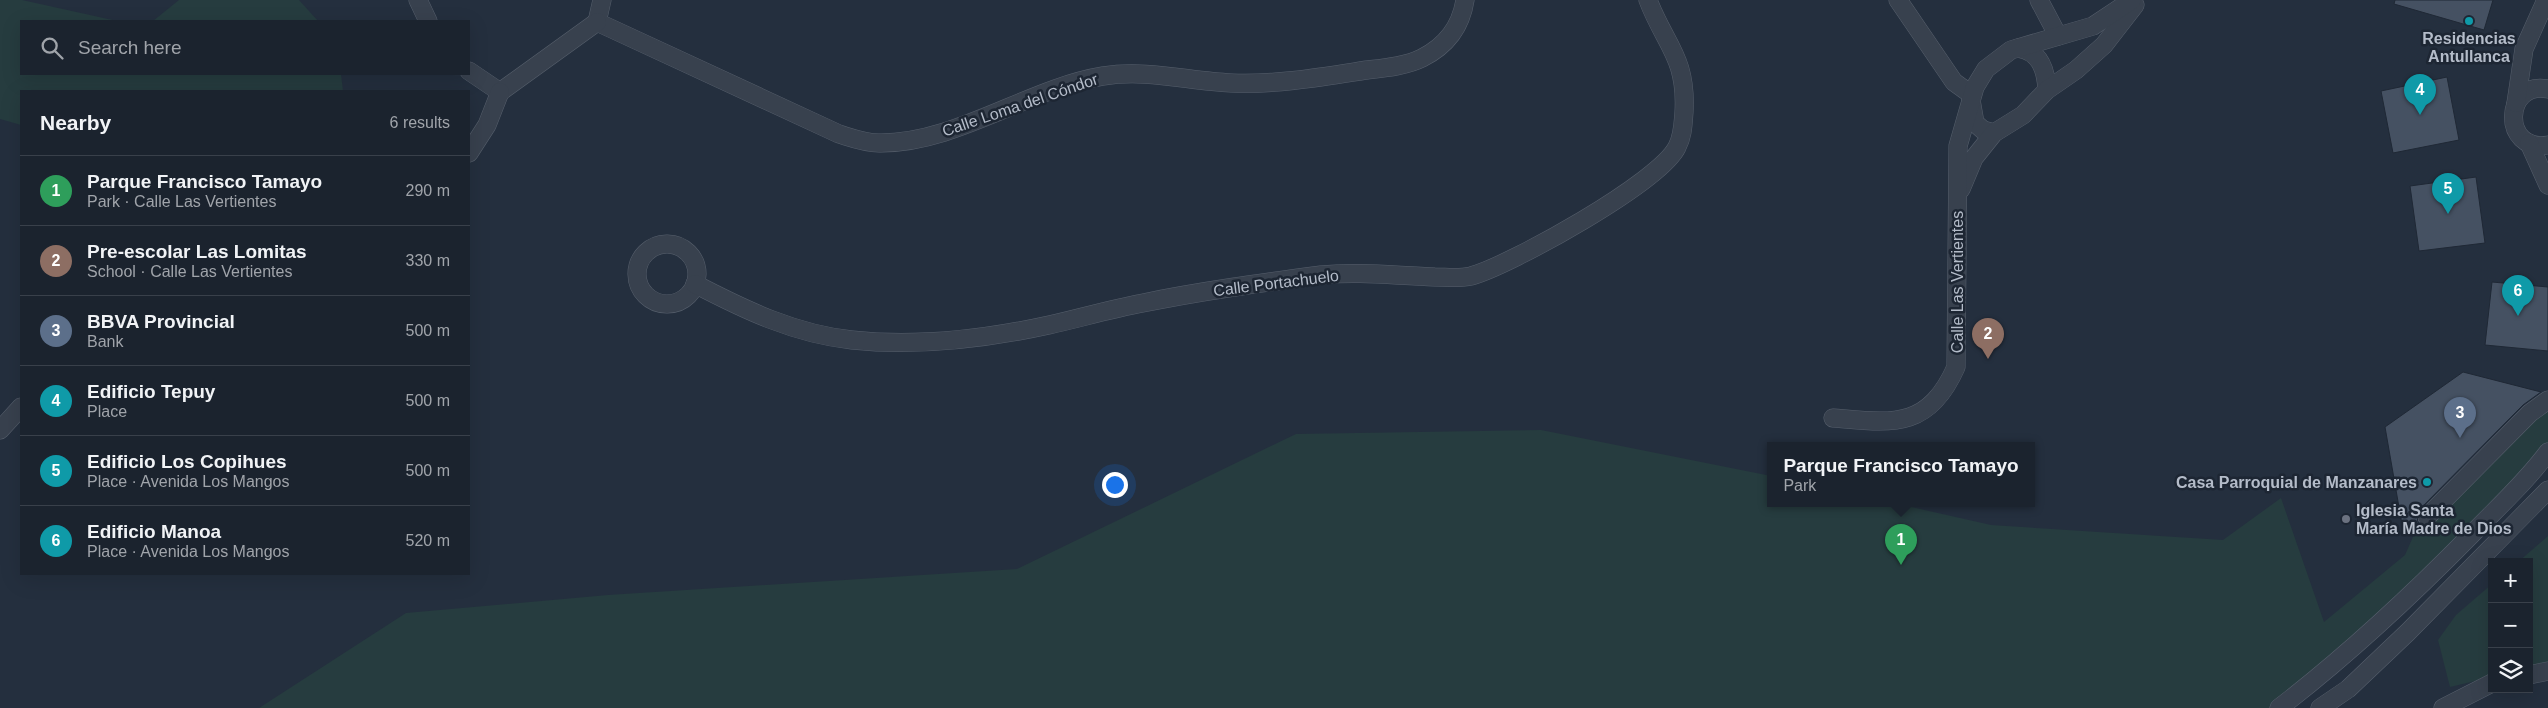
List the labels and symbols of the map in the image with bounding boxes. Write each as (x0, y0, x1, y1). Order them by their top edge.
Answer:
marker: Residencias Antullanca (2463, 15, 2475, 27)
place label: Residencias Antullanca (2422, 30, 2516, 65)
street label: Calle Loma del Cóndor (940, 70, 1101, 140)
pin: 4 (2404, 74, 2436, 115)
pin: 5 (2432, 173, 2464, 214)
street label: Calle Las Vertientes (1949, 211, 1966, 353)
street label: Calle Portachuelo (1212, 267, 1340, 299)
pin: 6 (2502, 275, 2534, 316)
pin: 2 (1972, 318, 2004, 359)
pin: 3 (2444, 397, 2476, 438)
your location (1102, 472, 1128, 498)
place label: Casa Parroquial de Manzanares (2176, 474, 2417, 491)
marker: Casa Parroquial de Manzanares (2421, 476, 2433, 488)
place label: Iglesia Santa María Madre de Dios (2356, 502, 2512, 537)
marker: Iglesia Santa María Madre de Dios (2340, 513, 2352, 525)
pin: 1 (1885, 524, 1917, 565)

